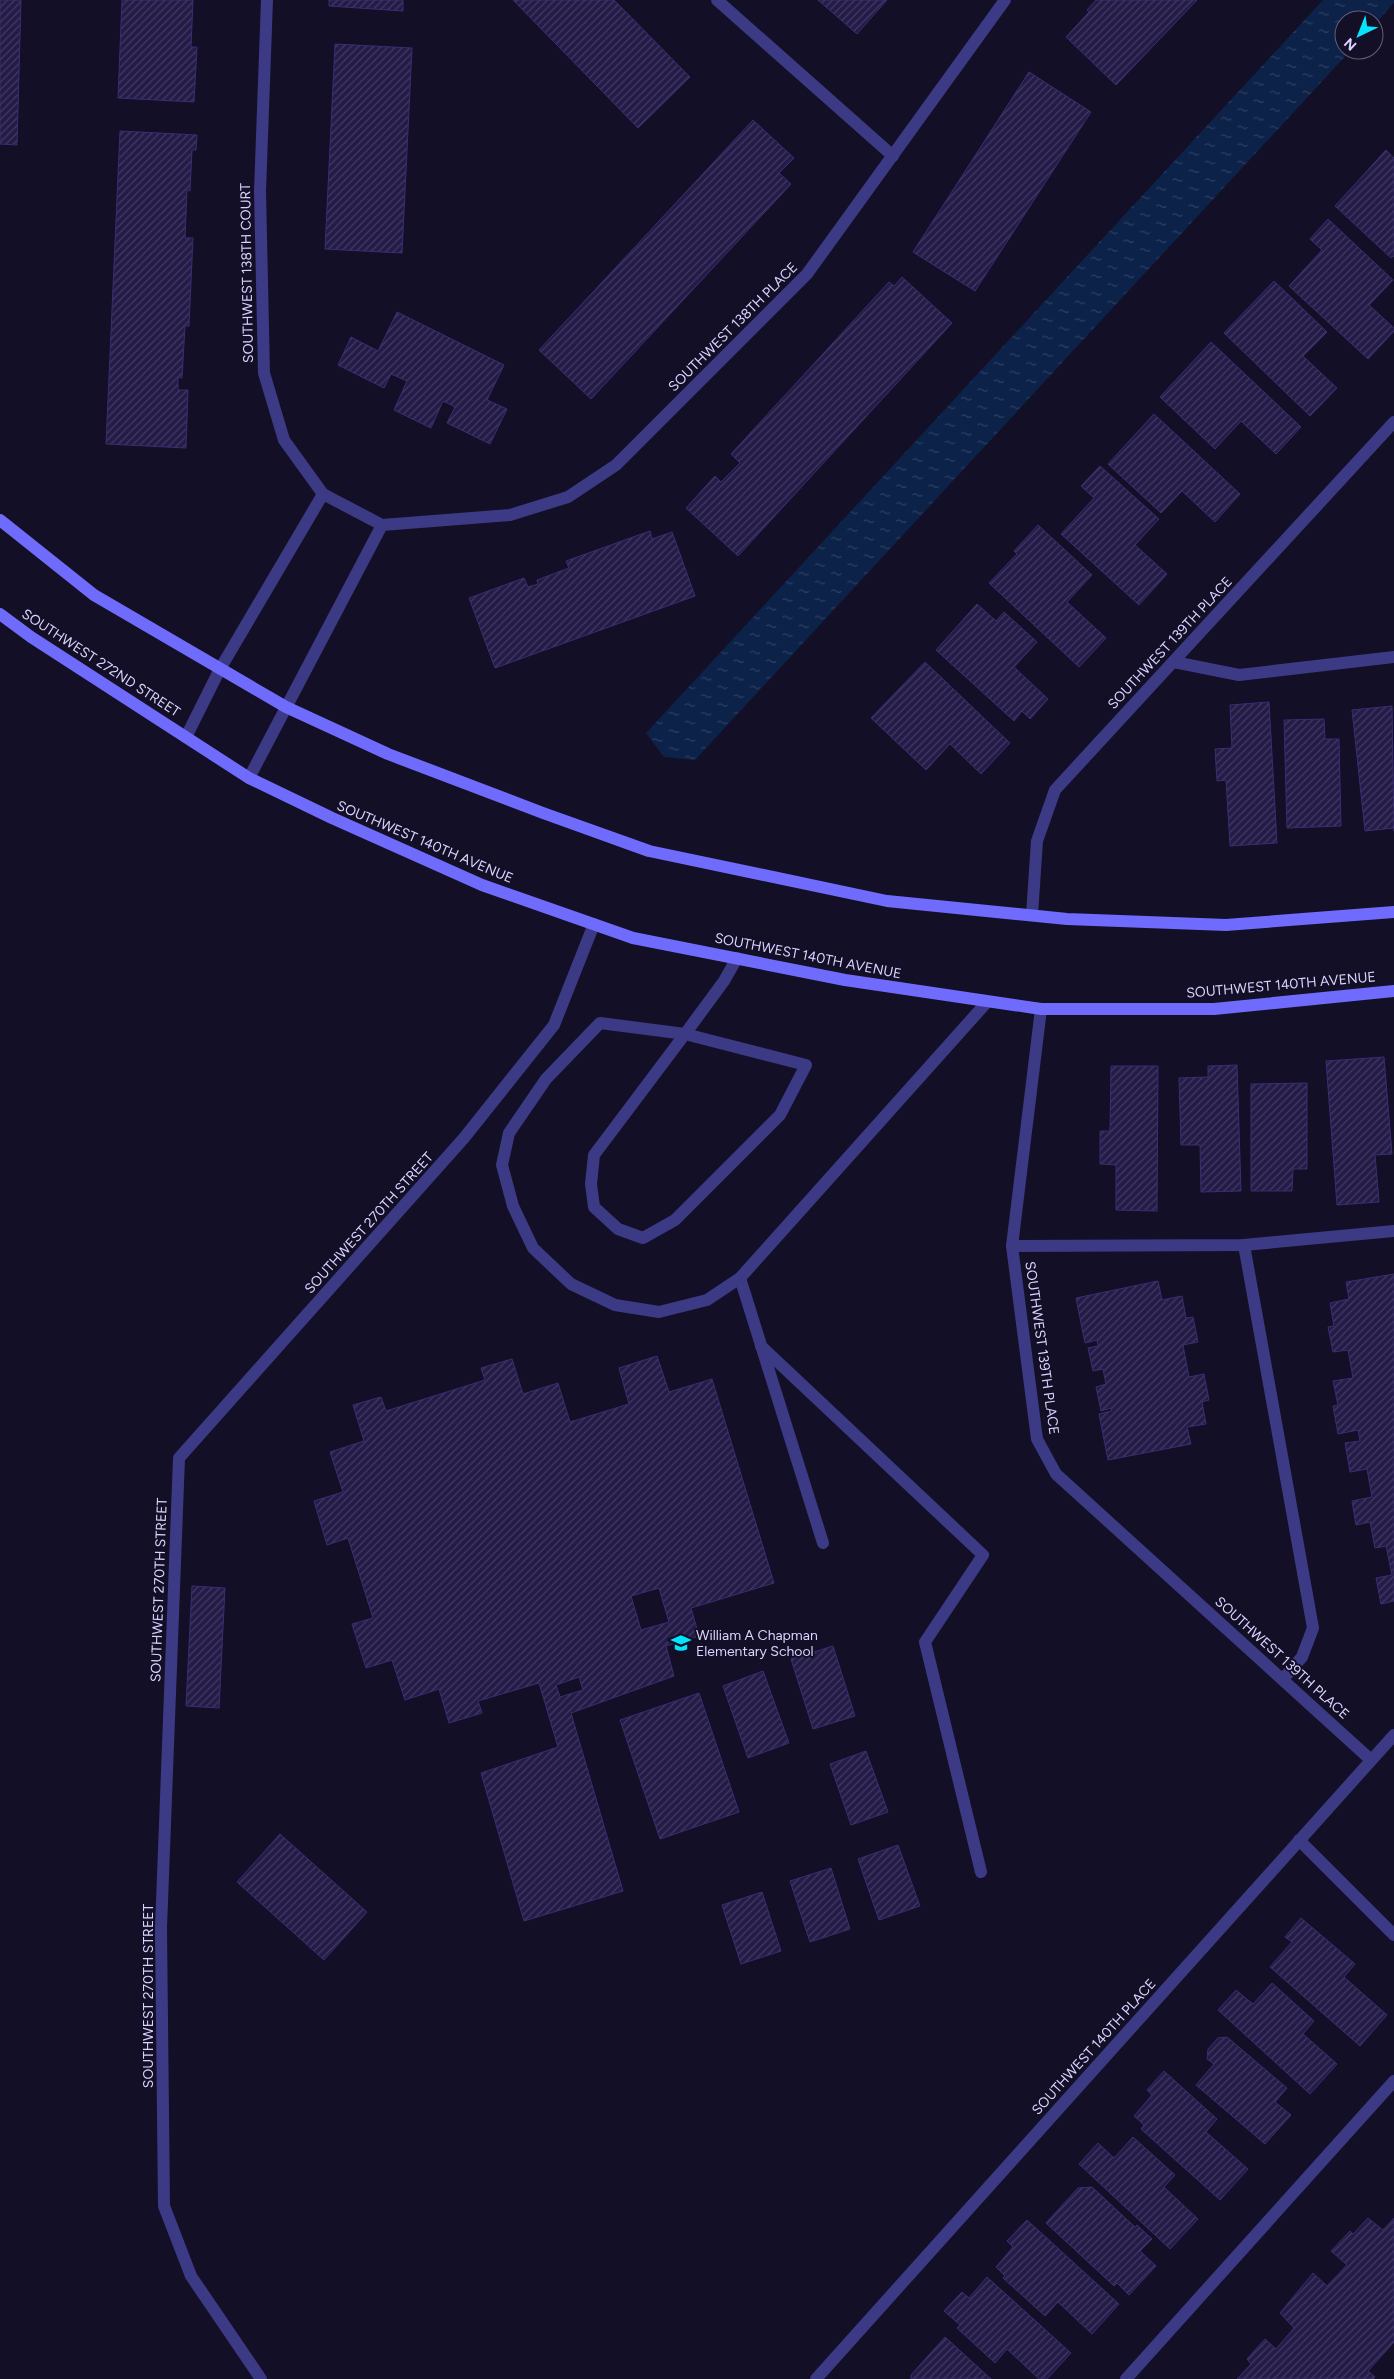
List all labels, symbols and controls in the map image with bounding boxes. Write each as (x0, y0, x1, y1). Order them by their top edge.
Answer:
north arrow (1334, 10, 1384, 60)
text: N (1341, 34, 1360, 54)
street label: SOUTHWEST 138TH COURT (237, 183, 257, 363)
street label: SOUTHWEST 138TH PLACE (665, 259, 801, 395)
street label: SOUTHWEST 139TH PLACE (1104, 573, 1236, 713)
street label: SOUTHWEST 272ND STREET (19, 605, 184, 721)
street label: SOUTHWEST 140TH AVENUE (334, 797, 516, 887)
street label: SOUTHWEST 140TH AVENUE (713, 930, 903, 982)
street label: SOUTHWEST 140TH AVENUE (1186, 968, 1376, 1002)
street label: SOUTHWEST 270TH STREET (301, 1149, 437, 1297)
street label: SOUTHWEST 139TH PLACE (1021, 1260, 1063, 1436)
street label: SOUTHWEST 270TH STREET (147, 1497, 171, 1682)
street label: SOUTHWEST 139TH PLACE (1211, 1593, 1353, 1723)
place label: William A Chapman Elementary School (696, 1627, 818, 1660)
school or university icon: William A Chapman Elementary School (670, 1632, 692, 1654)
street label: SOUTHWEST 270TH STREET (140, 1904, 157, 2088)
street label: SOUTHWEST 140TH PLACE (1028, 1976, 1160, 2118)

